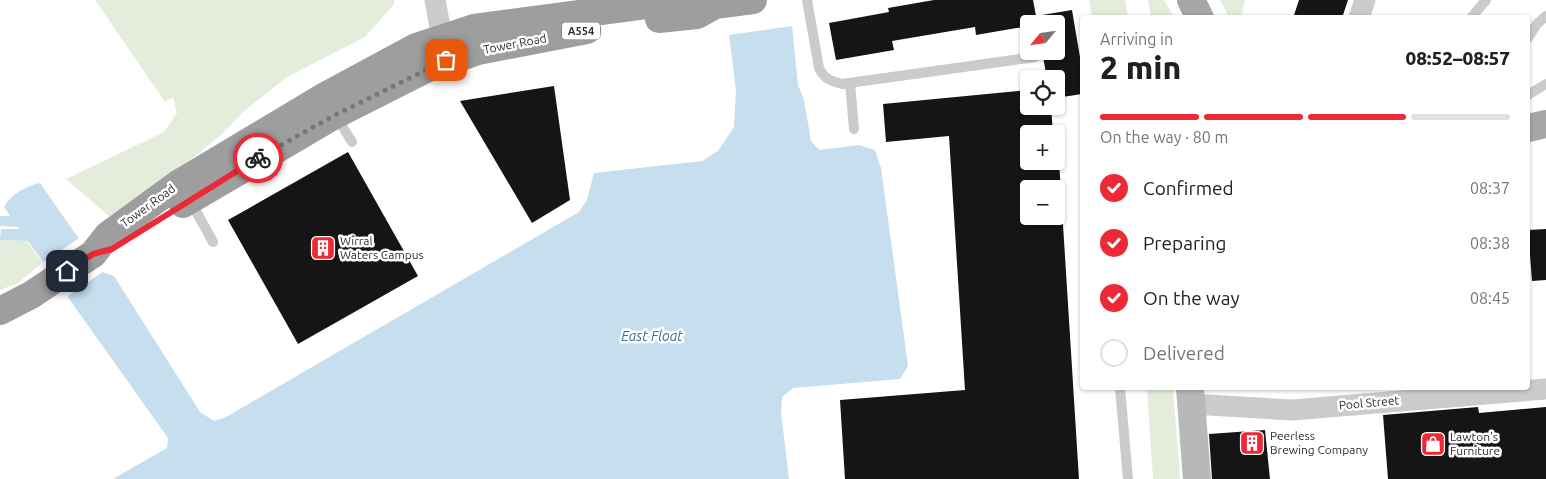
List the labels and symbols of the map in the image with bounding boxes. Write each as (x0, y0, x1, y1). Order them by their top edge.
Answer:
north arrow (1020, 15, 1065, 60)
road number: A554 (562, 22, 600, 40)
street label: Tower Road (482, 31, 548, 56)
pin (425, 39, 467, 81)
courier (233, 133, 283, 183)
street label: Tower Road (118, 182, 177, 230)
place label: Wirral Waters Campus (340, 234, 424, 261)
building icon: Wirral Waters Campus (310, 235, 336, 261)
pin (46, 250, 88, 292)
water label: East Float (621, 328, 683, 344)
street label: Pool Street (1338, 393, 1400, 412)
place label: Peerless Brewing Company (1270, 429, 1368, 456)
building icon: Peerless Brewing Company (1239, 430, 1265, 456)
place label: Lawton's Furniture (1450, 430, 1500, 457)
shop icon: Lawton's Furniture (1420, 431, 1446, 457)

